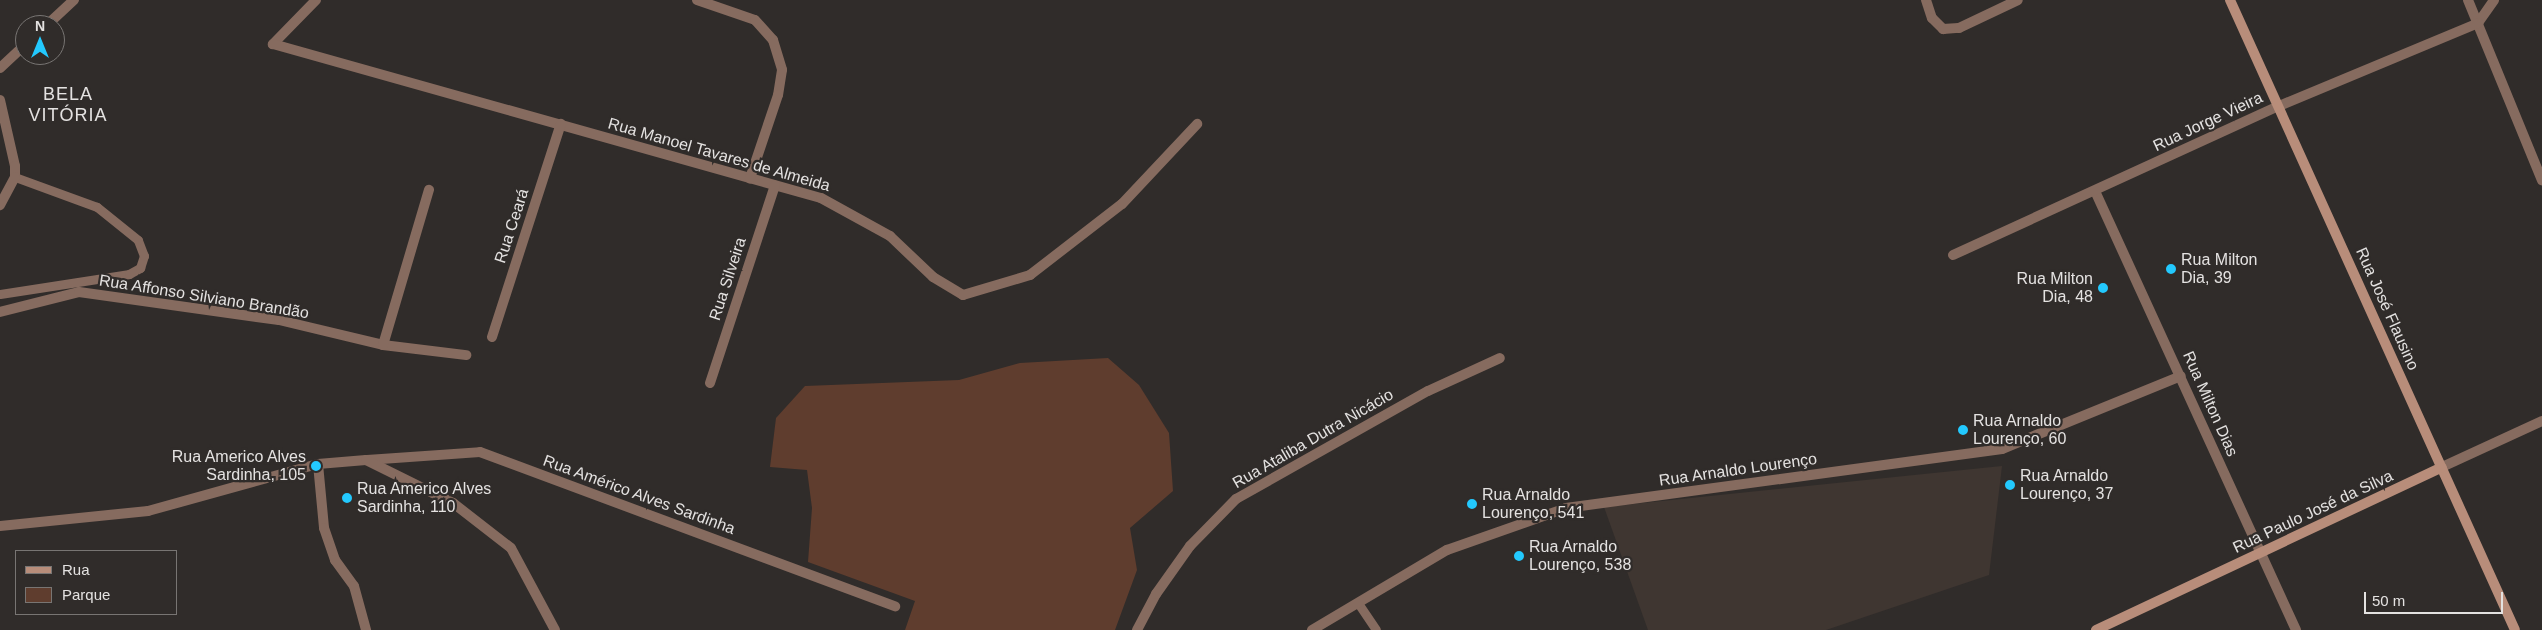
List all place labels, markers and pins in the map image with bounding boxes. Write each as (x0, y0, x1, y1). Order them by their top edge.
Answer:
place label: Rua Milton Dia, 39 (2181, 250, 2257, 288)
marker: Rua Milton Dia, 39 (2165, 263, 2177, 275)
place label: Rua Milton Dia, 48 (2017, 269, 2093, 307)
marker: Rua Milton Dia, 48 (2097, 282, 2109, 294)
place label: Rua Arnaldo Lourenço, 60 (1973, 411, 2066, 449)
marker: Rua Arnaldo Lourenço, 60 (1957, 424, 1969, 436)
place label: Rua Americo Alves Sardinha, 105 (170, 447, 306, 485)
marker: Rua Americo Alves Sardinha, 105 (310, 460, 322, 472)
place label: Rua Arnaldo Lourenço, 37 (2020, 466, 2113, 504)
place label: Rua Americo Alves Sardinha, 110 (357, 479, 493, 517)
marker: Rua Arnaldo Lourenço, 37 (2004, 479, 2016, 491)
place label: Rua Arnaldo Lourenço, 541 (1482, 485, 1584, 523)
marker: Rua Americo Alves Sardinha, 110 (341, 492, 353, 504)
marker: Rua Arnaldo Lourenço, 541 (1466, 498, 1478, 510)
place label: Rua Arnaldo Lourenço, 538 (1529, 537, 1631, 575)
marker: Rua Arnaldo Lourenço, 538 (1513, 550, 1525, 562)

